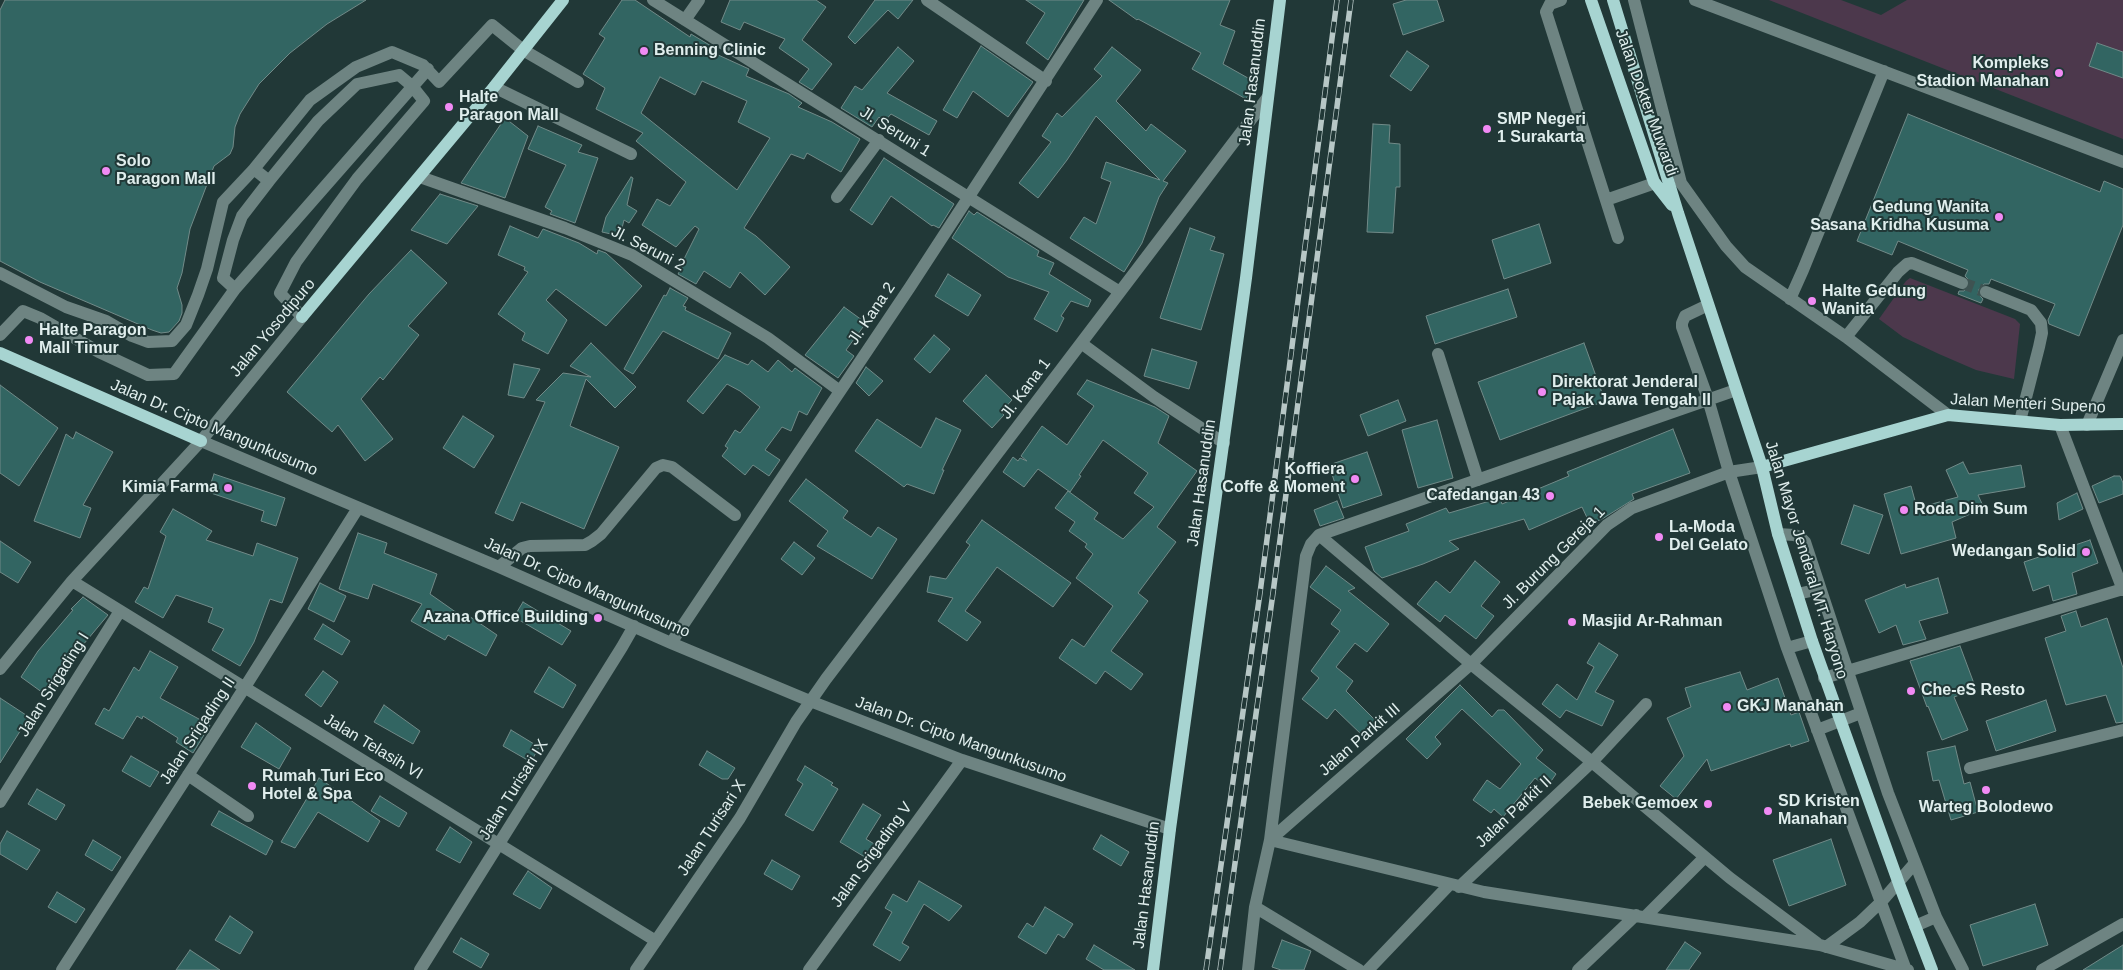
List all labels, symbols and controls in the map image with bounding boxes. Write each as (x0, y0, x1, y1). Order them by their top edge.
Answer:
street label: Jalan Hasanuddin (1236, 17, 1270, 147)
street label: Jalan Dokter Muwardi (1611, 27, 1681, 179)
place label: Benning Clinic (654, 41, 766, 61)
marker: Benning Clinic (638, 45, 650, 57)
place label: Kompleks Stadion Manahan (1917, 54, 2049, 92)
marker: Kompleks Stadion Manahan (2053, 67, 2065, 79)
place label: Halte Paragon Mall (459, 88, 559, 126)
marker: Halte Paragon Mall (443, 101, 455, 113)
street label: Jl. Seruni 1 (856, 103, 934, 161)
place label: SMP Negeri 1 Surakarta (1497, 110, 1586, 148)
marker: SMP Negeri 1 Surakarta (1481, 123, 1493, 135)
place label: Solo Paragon Mall (116, 152, 216, 190)
marker: Solo Paragon Mall (100, 165, 112, 177)
place label: Gedung Wanita Sasana Kridha Kusuma (1810, 198, 1989, 236)
marker: Gedung Wanita Sasana Kridha Kusuma (1993, 211, 2005, 223)
street label: Jl. Seruni 2 (608, 222, 688, 276)
street label: Jalan Yosodipuro (226, 275, 320, 381)
street label: Jl. Kana 2 (844, 279, 900, 349)
place label: Halte Gedung Wanita (1822, 282, 1926, 320)
marker: Halte Gedung Wanita (1806, 295, 1818, 307)
place label: Halte Paragon Mall Timur (39, 321, 147, 359)
marker: Halte Paragon Mall Timur (23, 334, 35, 346)
street label: Jl. Kana 1 (997, 355, 1055, 423)
place label: Direktorat Jenderal Pajak Jawa Tengah II (1552, 373, 1711, 411)
street label: Jalan Dr. Cipto Mangunkusumo (108, 376, 320, 480)
marker: Direktorat Jenderal Pajak Jawa Tengah II (1536, 386, 1548, 398)
street label: Jalan Menteri Supeno (1950, 390, 2106, 418)
street label: Jalan Hasanuddin (1184, 418, 1220, 548)
street label: Jalan Mayor Jenderal MT. Haryono (1761, 439, 1851, 681)
place label: Koffiera Coffe & Moment (1222, 460, 1345, 498)
marker: Koffiera Coffe & Moment (1349, 473, 1361, 485)
place label: Kimia Farma (122, 478, 218, 498)
marker: Kimia Farma (222, 482, 234, 494)
place label: Cafedangan 43 (1426, 486, 1540, 506)
marker: Cafedangan 43 (1544, 490, 1556, 502)
place label: Roda Dim Sum (1914, 500, 2028, 520)
street label: Jl. Burung Gereja 1 (1498, 502, 1610, 614)
marker: Roda Dim Sum (1898, 504, 1910, 516)
place label: La-Moda Del Gelato (1669, 518, 1748, 556)
marker: La-Moda Del Gelato (1653, 531, 1665, 543)
street label: Jalan Dr. Cipto Mangunkusumo (481, 534, 693, 642)
place label: Wedangan Solid (1952, 542, 2076, 562)
marker: Wedangan Solid (2080, 546, 2092, 558)
place label: Azana Office Building (423, 608, 588, 628)
marker: Azana Office Building (592, 612, 604, 624)
place label: Masjid Ar-Rahman (1582, 612, 1722, 632)
marker: Masjid Ar-Rahman (1566, 616, 1578, 628)
street label: Jalan Srigading I (14, 629, 94, 741)
street label: Jalan Srigading II (156, 674, 240, 788)
place label: Che-eS Resto (1921, 681, 2025, 701)
marker: Che-eS Resto (1905, 685, 1917, 697)
street label: Jalan Dr. Cipto Mangunkusumo (853, 693, 1069, 787)
place label: GKJ Manahan (1737, 697, 1844, 717)
street label: Jalan Parkit III (1315, 700, 1405, 780)
marker: GKJ Manahan (1721, 701, 1733, 713)
street label: Jalan Telasih VI (320, 710, 426, 784)
street label: Jalan Turisari IX (475, 736, 553, 844)
place label: Rumah Turi Eco Hotel & Spa (262, 767, 383, 805)
street label: Jalan Parkit II (1472, 772, 1556, 852)
street label: Jalan Turisari X (674, 776, 750, 880)
marker: Rumah Turi Eco Hotel & Spa (246, 780, 258, 792)
marker: Warteg Bolodewo (1980, 784, 1992, 796)
place label: SD Kristen Manahan (1778, 792, 1860, 830)
place label: Bebek Gemoex (1582, 794, 1698, 814)
marker: Bebek Gemoex (1702, 798, 1714, 810)
place label: Warteg Bolodewo (1919, 798, 2053, 818)
street label: Jalan Srigading V (827, 799, 917, 911)
marker: SD Kristen Manahan (1762, 805, 1774, 817)
street label: Jalan Hasanuddin (1130, 820, 1164, 950)

